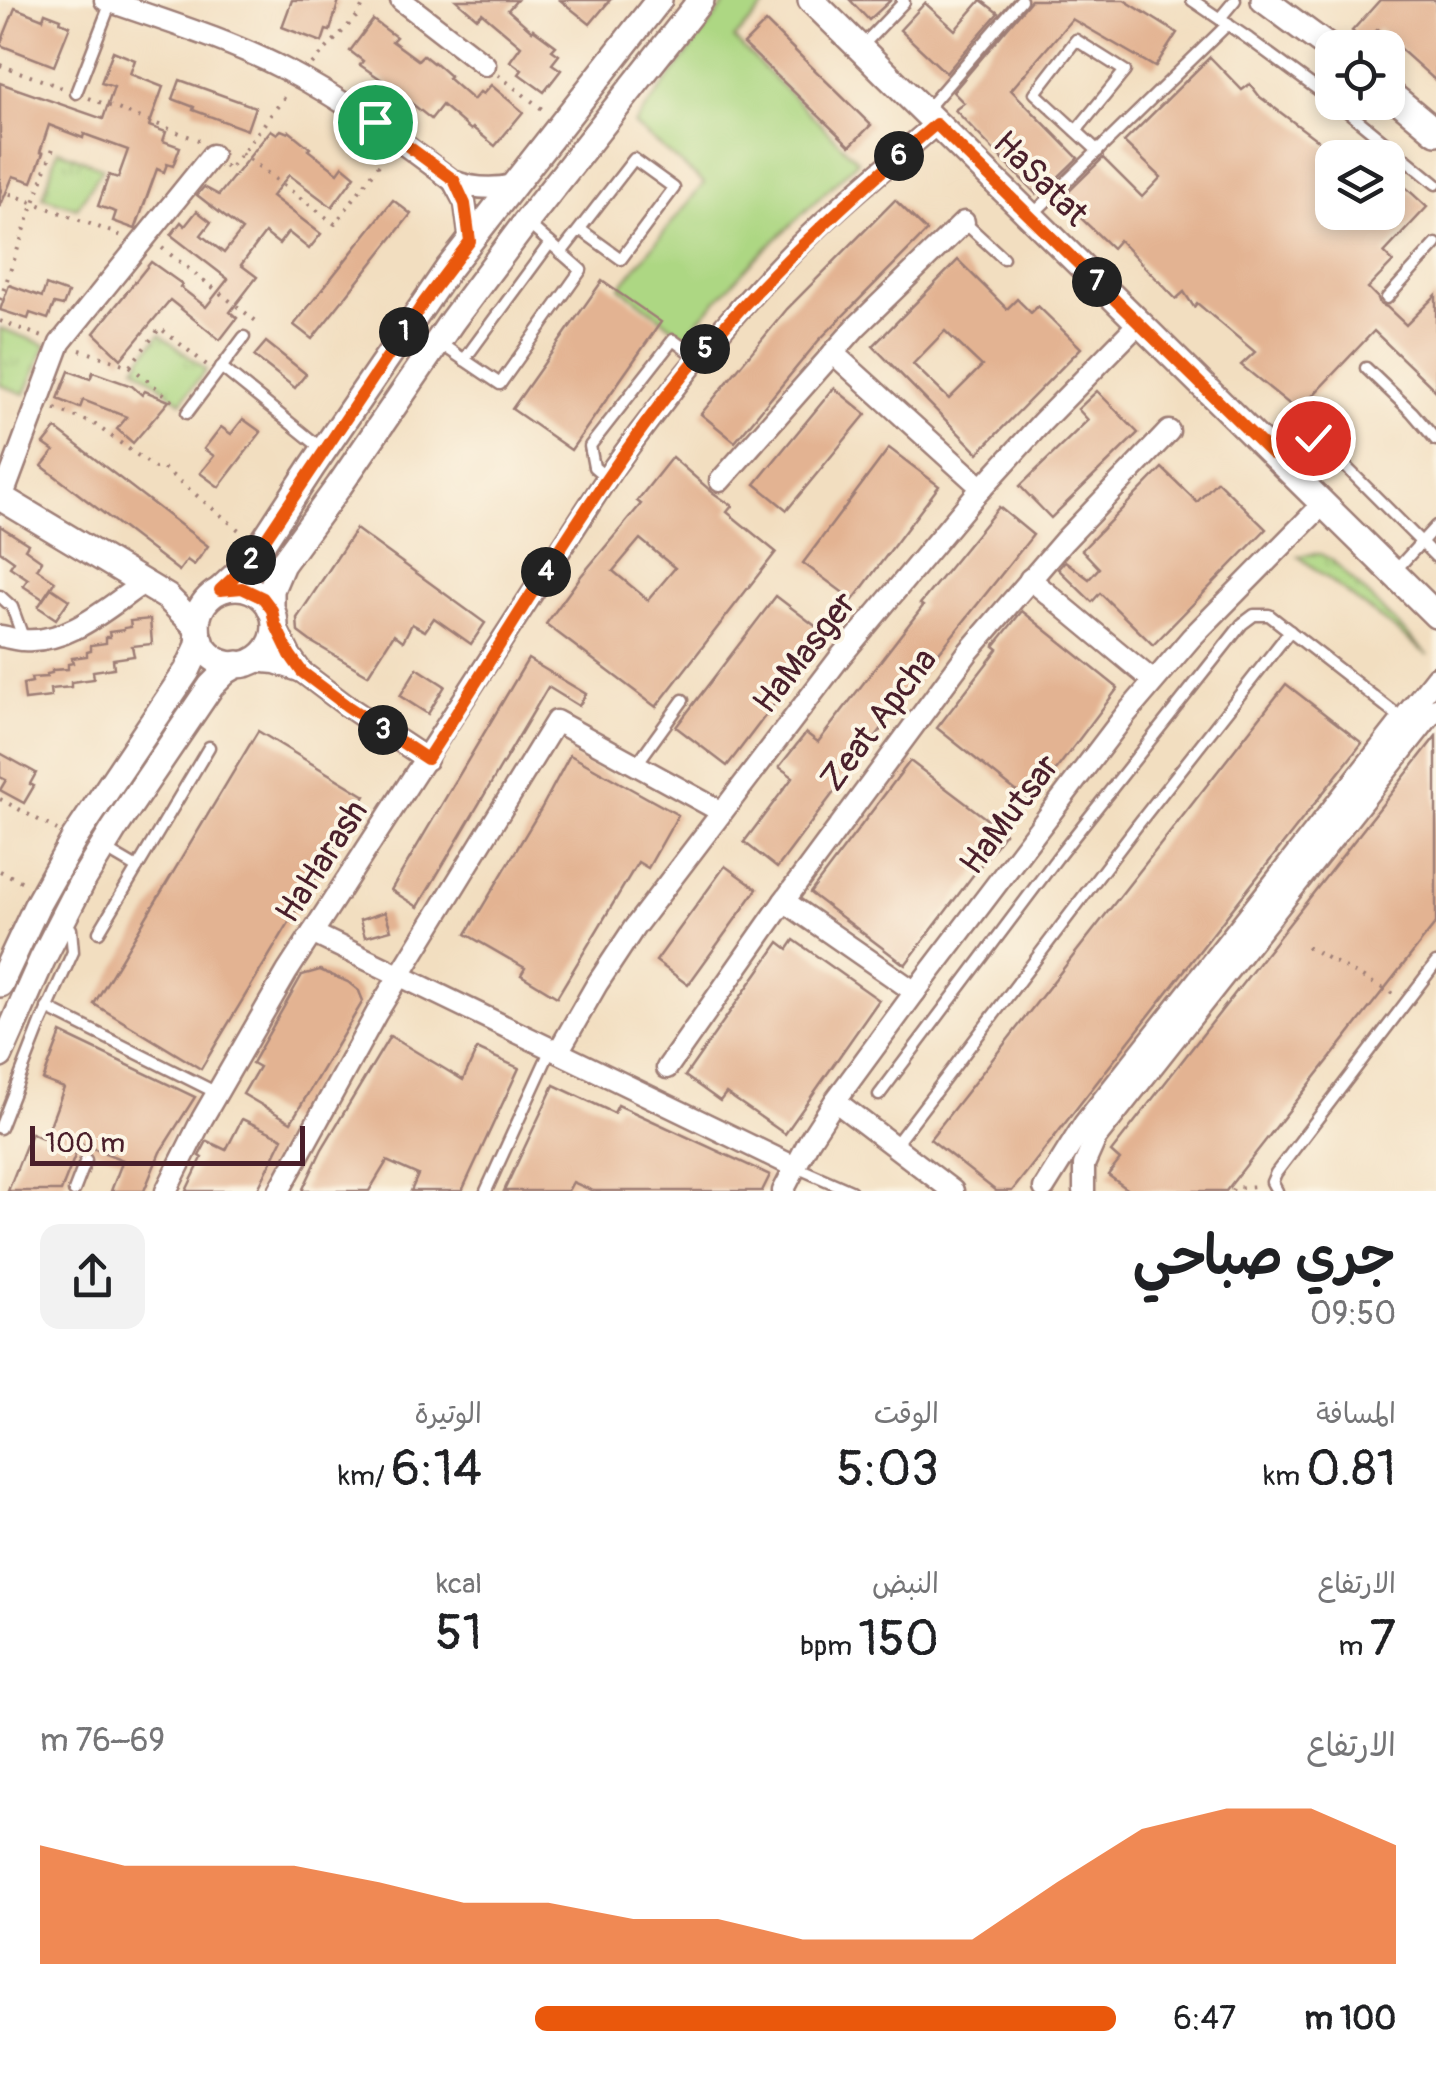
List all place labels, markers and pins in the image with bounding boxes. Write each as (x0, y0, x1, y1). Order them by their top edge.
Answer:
pin (333, 80, 418, 165)
pin: 6 (874, 131, 924, 181)
pin: 7 (1072, 257, 1122, 307)
pin: 1 (379, 307, 429, 357)
pin: 5 (680, 324, 730, 374)
pin (1271, 396, 1356, 481)
pin: 2 (226, 535, 276, 585)
pin: 4 (521, 547, 571, 597)
pin: 3 (358, 705, 408, 755)

